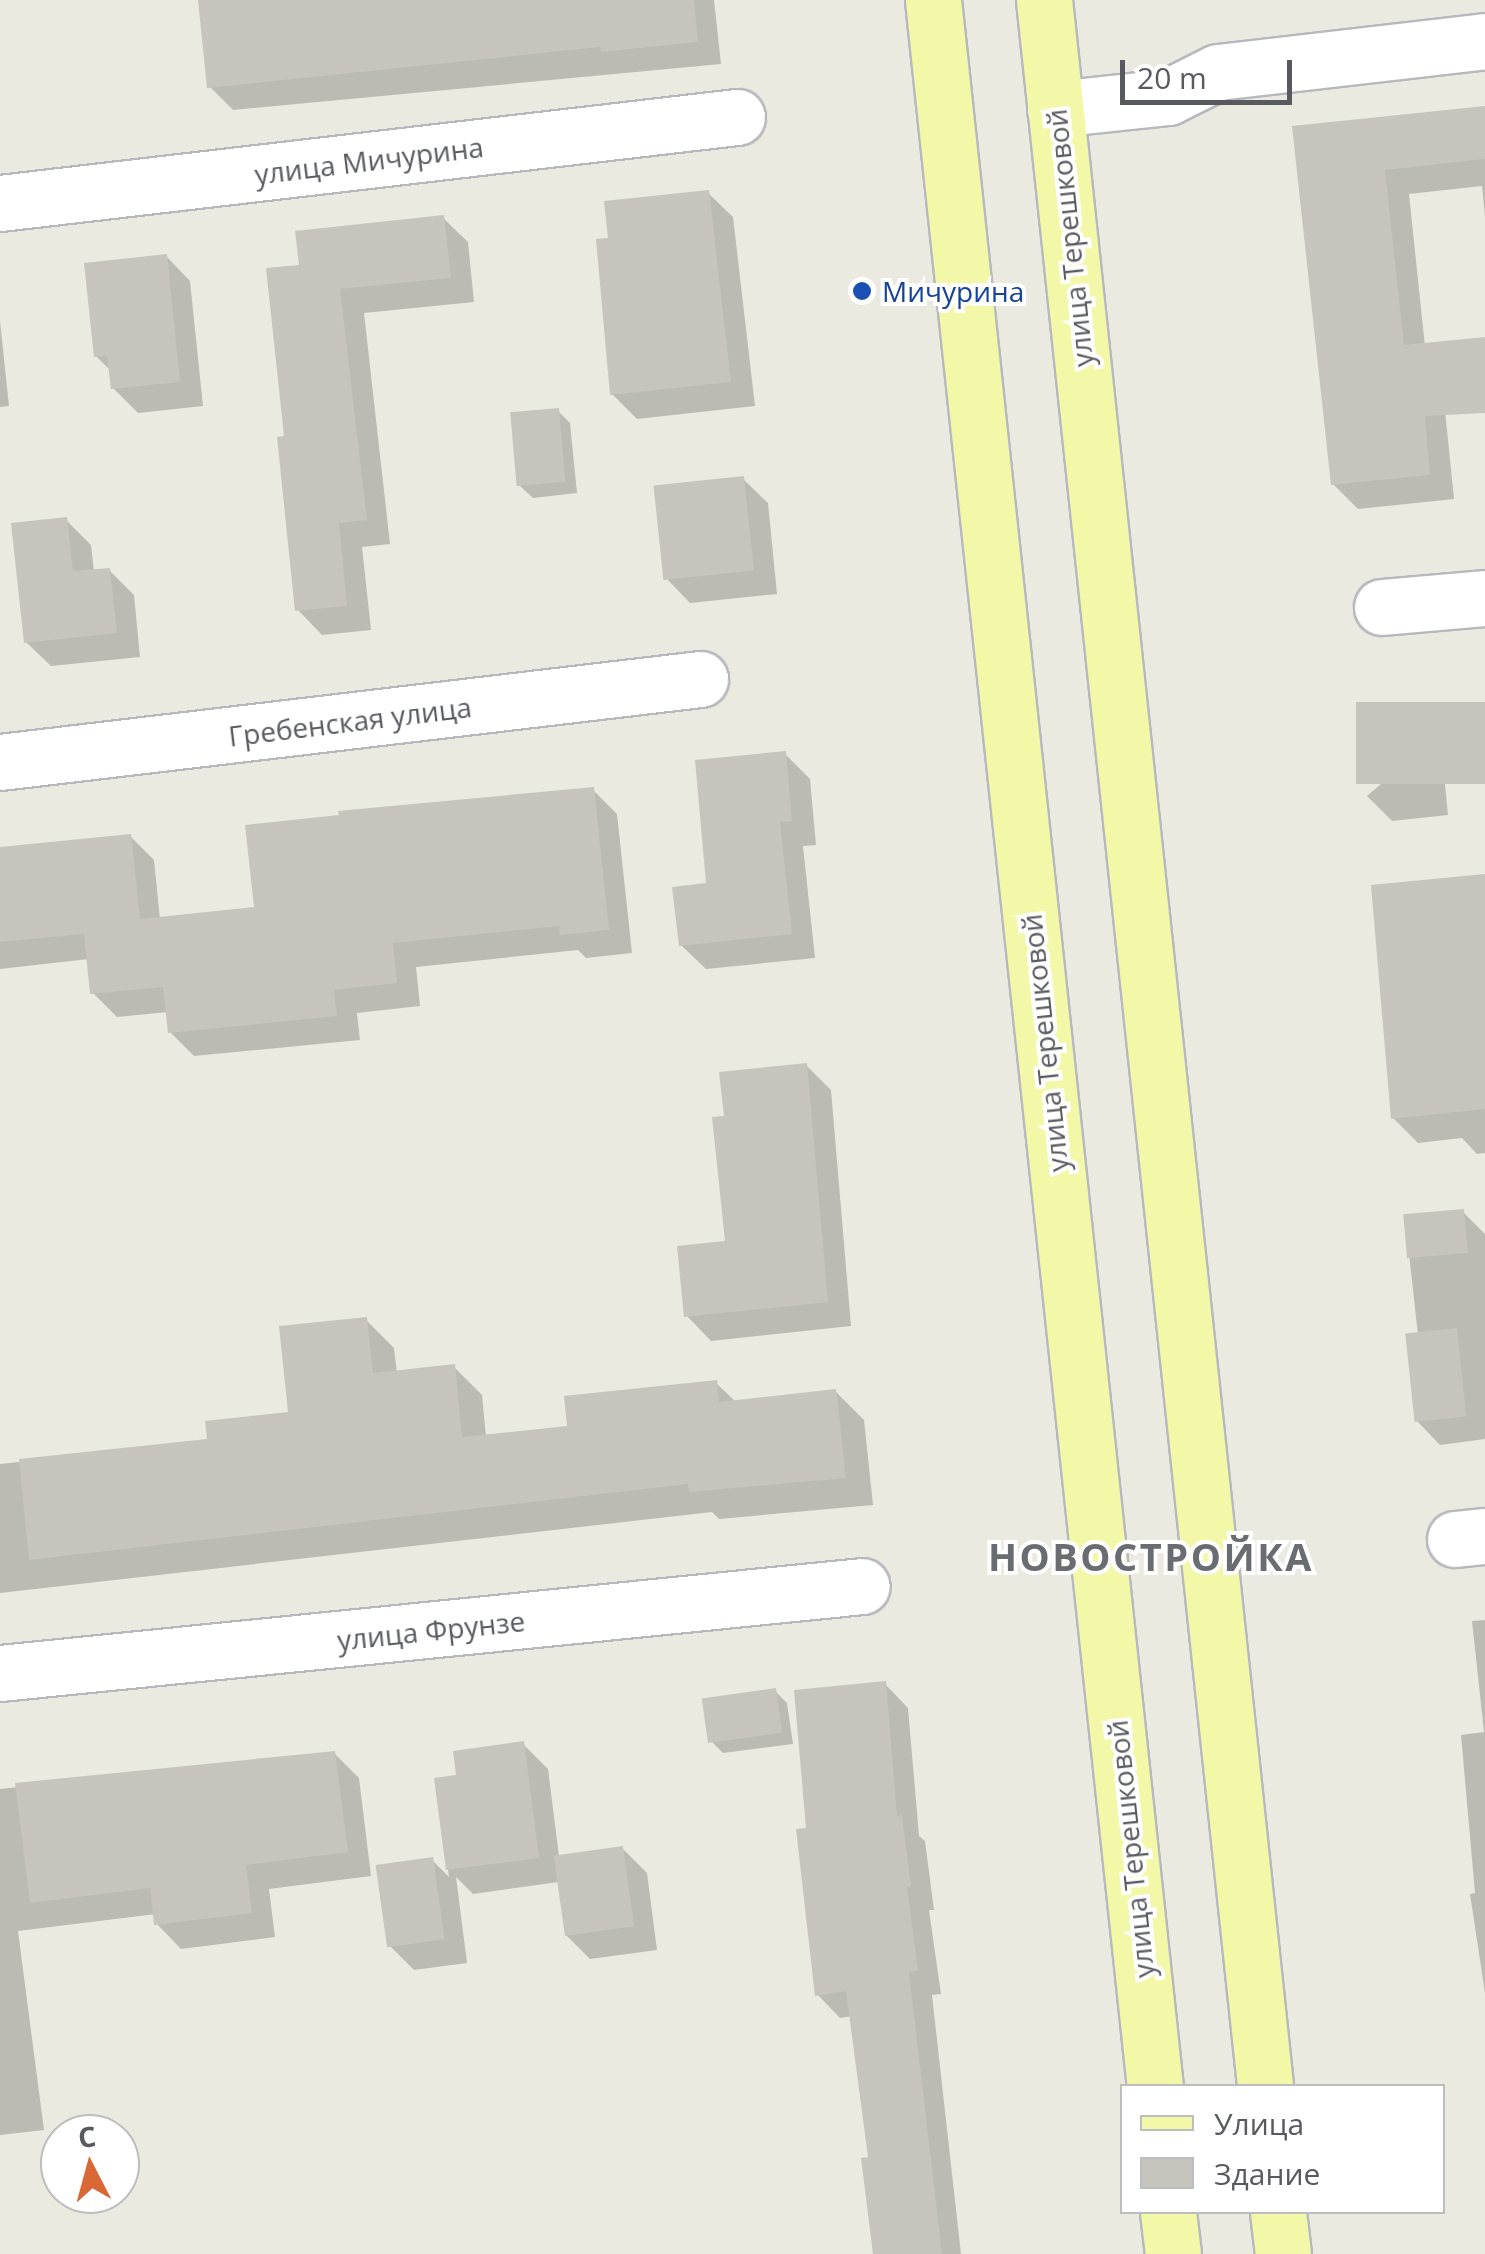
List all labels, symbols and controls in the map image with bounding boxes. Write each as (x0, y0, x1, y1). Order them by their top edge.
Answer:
scale bar (1125, 40, 1298, 102)
text: 20 m (1137, 57, 1207, 98)
street label: улица Терешковой (1039, 107, 1099, 369)
street label: улица Мичурина (253, 129, 485, 191)
place label: Мичурина (882, 274, 1024, 308)
marker: Мичурина (851, 280, 873, 302)
street label: Гребенская улица (227, 689, 473, 753)
street label: улица Терешковой (1014, 912, 1074, 1174)
district label: НОВОСТРОЙКА (988, 1534, 1314, 1580)
street label: улица Фрунзе (335, 1603, 527, 1657)
street label: улица Терешковой (1100, 1718, 1160, 1980)
legend (1120, 2084, 1445, 2214)
text: Улица (1214, 2103, 1304, 2144)
north arrow (40, 2114, 140, 2214)
text: С (76, 2116, 98, 2156)
text: Здание (1214, 2153, 1320, 2194)

